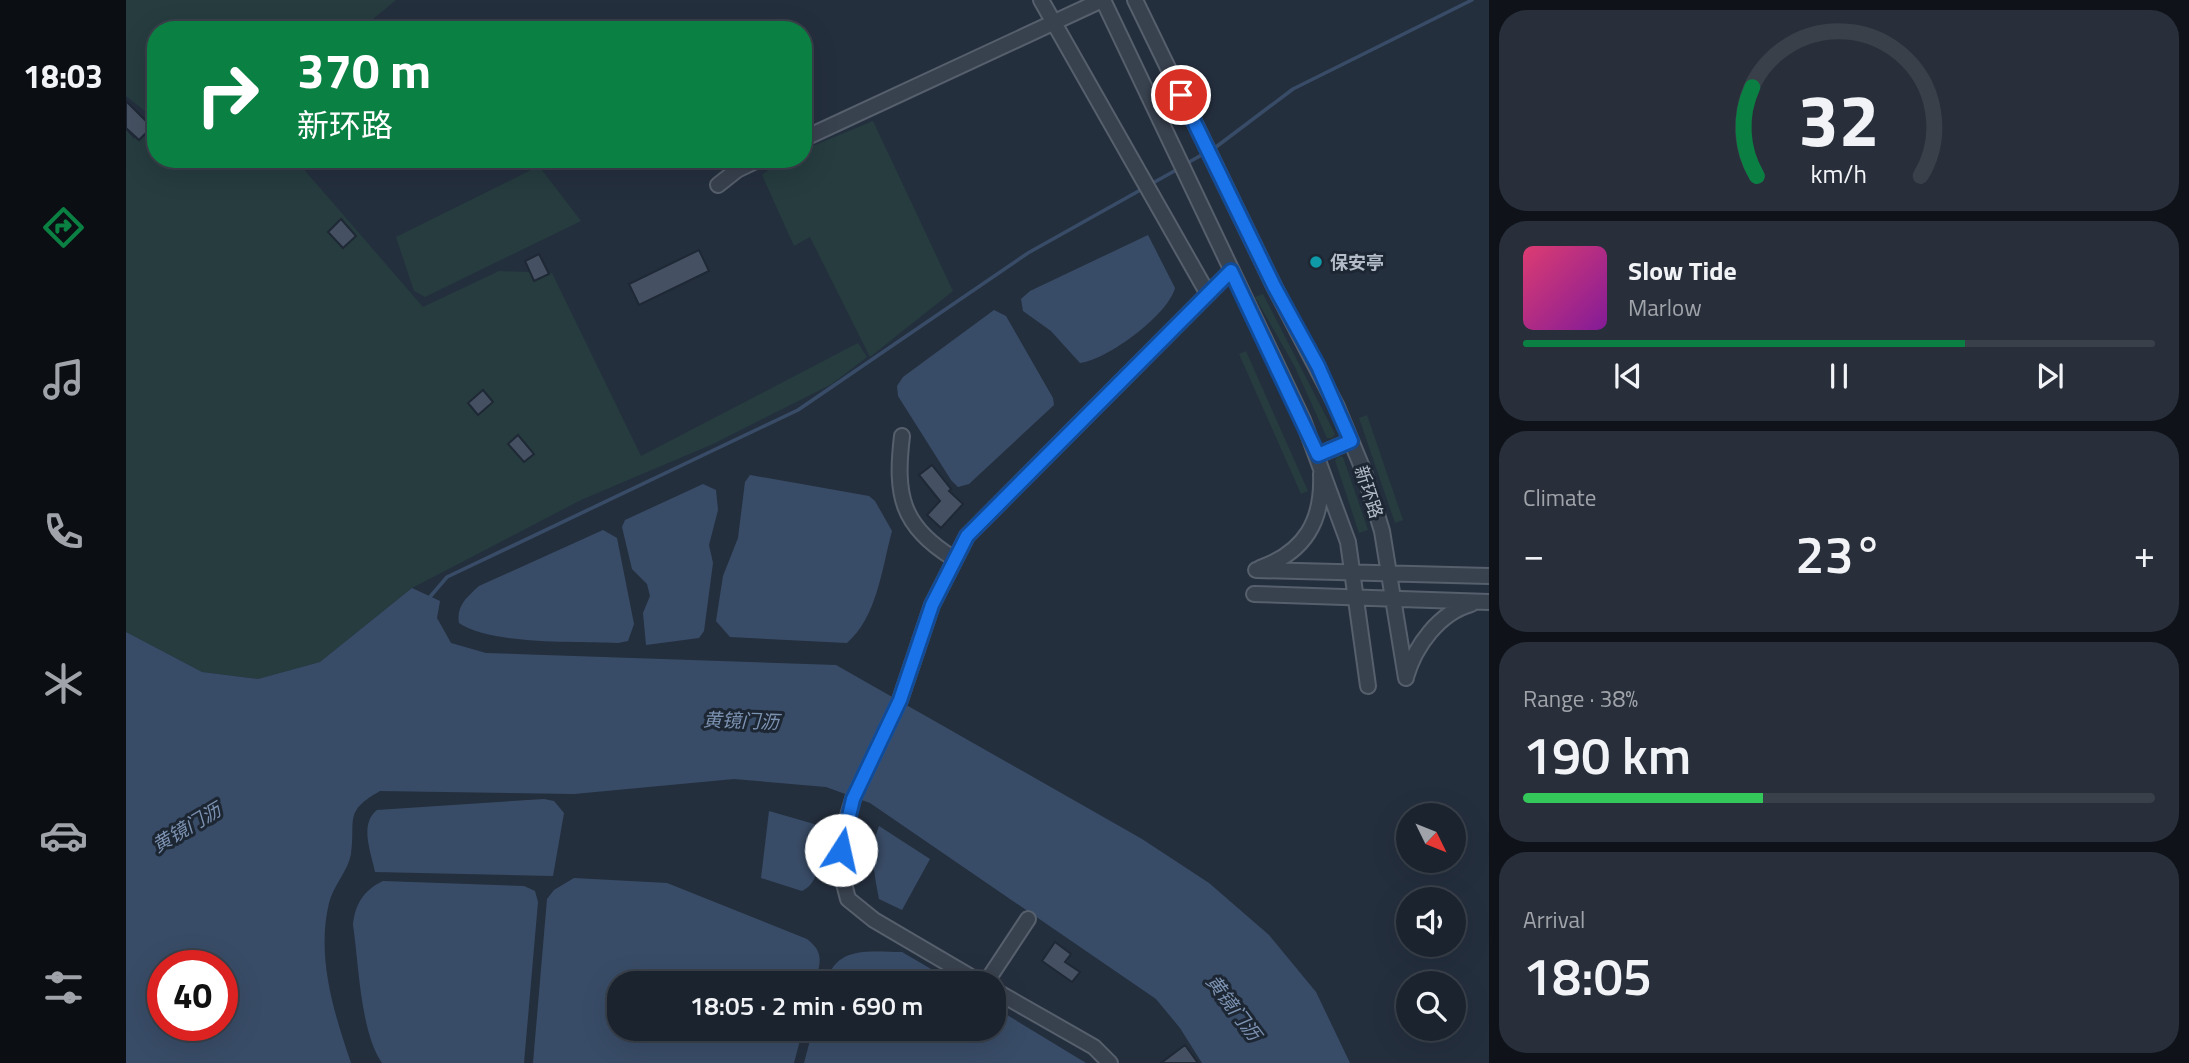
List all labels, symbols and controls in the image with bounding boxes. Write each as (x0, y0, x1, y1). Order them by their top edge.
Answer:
text: 370 m (297, 32, 431, 107)
icon: right (182, 49, 273, 140)
text: 18:03 (23, 52, 103, 100)
pin (1151, 65, 1211, 125)
text: 32 (1798, 65, 1880, 175)
icon: arrive (1162, 76, 1200, 114)
text: 新环路 (297, 101, 393, 149)
text: km/h (1811, 155, 1867, 193)
icon: directions (39, 203, 88, 252)
place label: 保安亭 (1330, 249, 1384, 276)
text: Slow Tide (1628, 251, 1737, 290)
marker: 保安亭 (1308, 254, 1324, 270)
text: Marlow (1628, 290, 1702, 325)
icon: music (39, 355, 88, 404)
icon: previous (1609, 357, 1647, 395)
icon: pause (1820, 357, 1858, 395)
icon: next (2031, 357, 2069, 395)
street label: 新环路 (1348, 462, 1390, 522)
text: Climate (1523, 480, 1596, 515)
icon: phone (39, 507, 88, 556)
text: 23° (1795, 514, 1883, 593)
text: − (1523, 525, 1544, 583)
text: + (2134, 525, 2155, 583)
icon: climate (39, 659, 88, 708)
text: Range · 38% (1523, 681, 1638, 716)
water label: 黄镜门沥 (703, 704, 782, 736)
text: 190 km (1523, 715, 1691, 794)
water label: 黄镜门沥 (146, 793, 229, 859)
north arrow (1396, 803, 1466, 873)
map controls (1396, 803, 1466, 1041)
icon: car (39, 811, 88, 860)
position arrow (804, 813, 878, 887)
button: sound (1396, 887, 1466, 957)
text: Arrival (1523, 902, 1585, 937)
text: 18:05 (1523, 936, 1652, 1015)
speed limit sign: 40 (147, 950, 238, 1041)
icon: filters (39, 963, 88, 1012)
water label: 黄镜门沥 (1200, 968, 1270, 1048)
button: search (1396, 971, 1466, 1041)
text: 18:05 · 2 min · 690 m (690, 986, 923, 1025)

